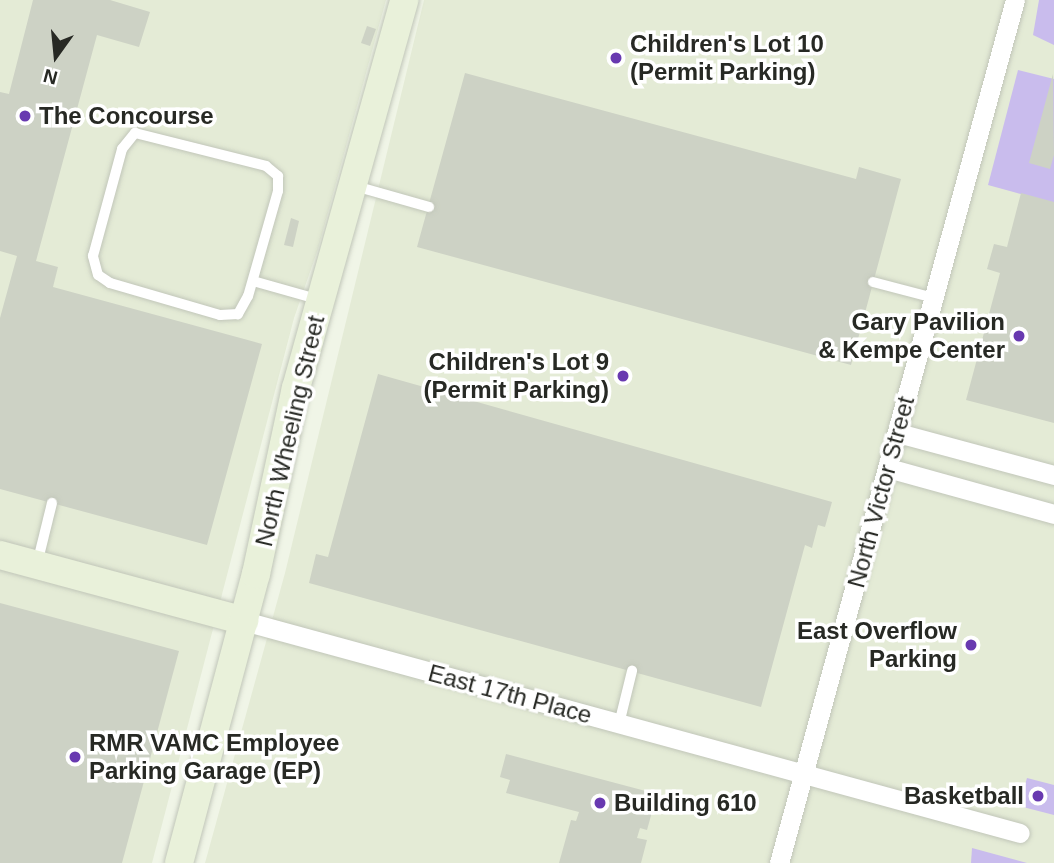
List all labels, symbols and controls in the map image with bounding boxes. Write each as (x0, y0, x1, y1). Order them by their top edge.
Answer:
north arrow (21, 21, 91, 91)
place label: Children's Lot 10 (Permit Parking) (630, 30, 824, 86)
marker: Children's Lot 10 (Permit Parking) (608, 50, 624, 66)
text: N (41, 65, 60, 89)
place label: The Concourse (39, 102, 214, 130)
marker: The Concourse (17, 108, 33, 124)
place label: Gary Pavilion & Kempe Center (818, 308, 1005, 364)
street label: North Wheeling Street (249, 313, 331, 549)
marker: Gary Pavilion & Kempe Center (1011, 328, 1027, 344)
place label: Children's Lot 9 (Permit Parking) (424, 348, 609, 404)
marker: Children's Lot 9 (Permit Parking) (615, 368, 631, 384)
street label: North Victor Street (842, 393, 920, 591)
place label: East Overflow Parking (797, 617, 957, 673)
marker: East Overflow Parking (963, 637, 979, 653)
street label: East 17th Place (425, 658, 595, 730)
place label: RMR VAMC Employee Parking Garage (EP) (89, 729, 339, 785)
marker: RMR VAMC Employee Parking Garage (EP) (67, 749, 83, 765)
place label: Basketball (904, 782, 1024, 810)
marker: Basketball (1030, 788, 1046, 804)
place label: Building 610 (614, 789, 757, 817)
marker: Building 610 (592, 795, 608, 811)

